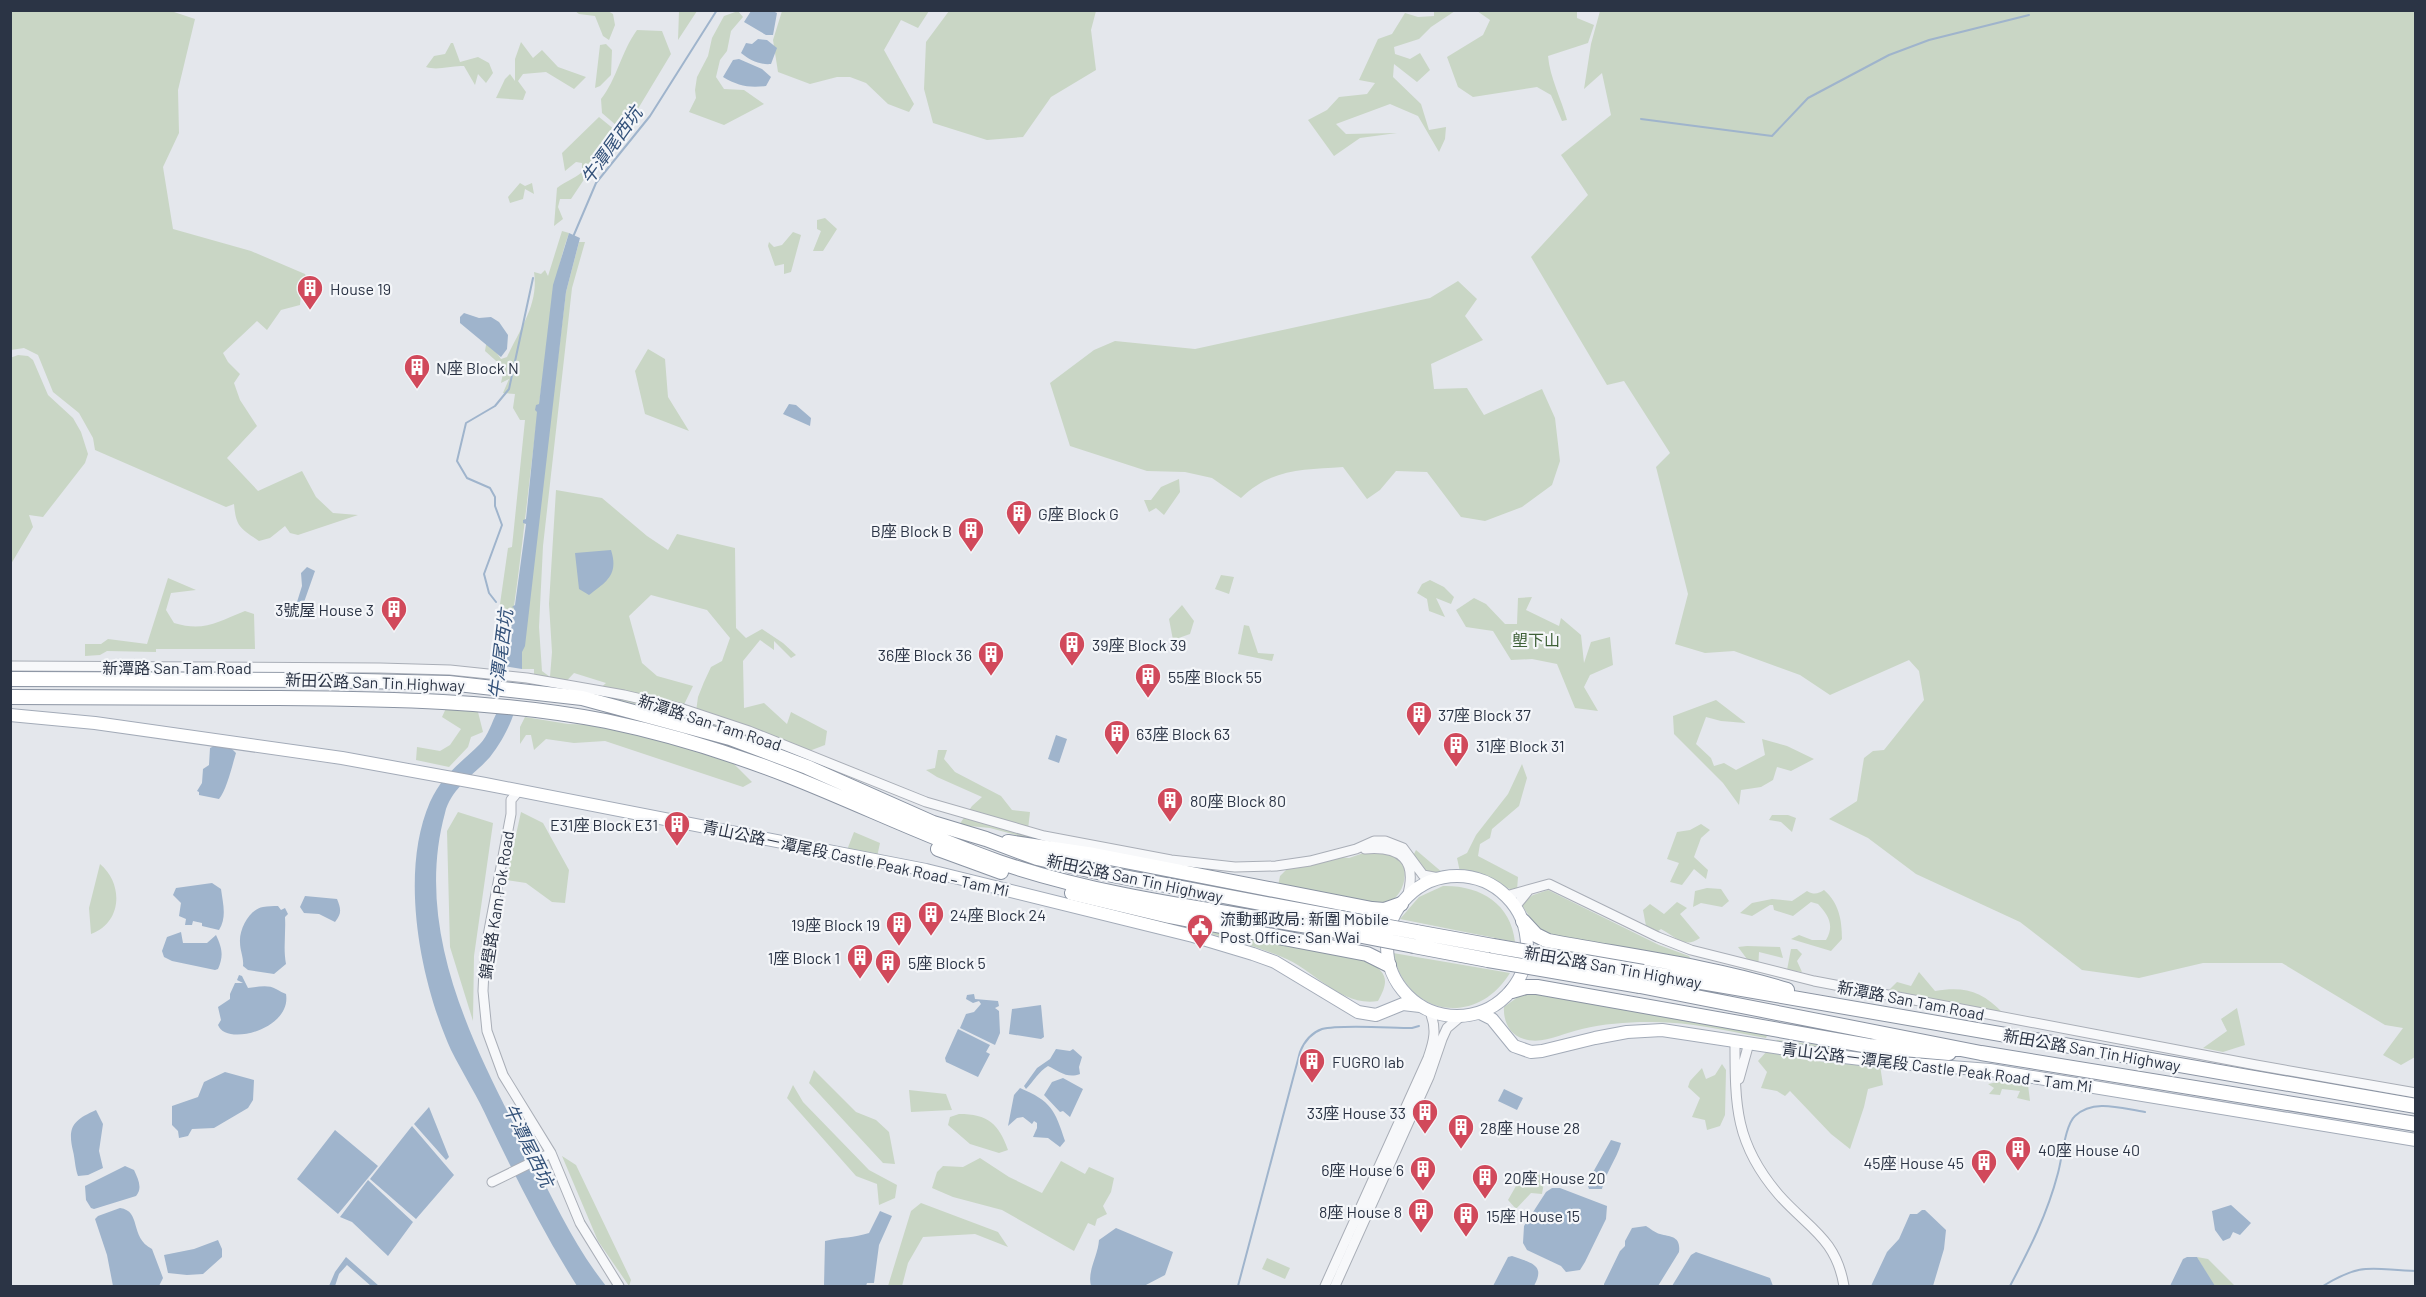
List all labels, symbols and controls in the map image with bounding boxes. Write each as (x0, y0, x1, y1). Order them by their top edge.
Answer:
water label: 牛潭尾西坑 (576, 100, 648, 188)
building icon: House 19 (295, 273, 325, 311)
place label: House 19 (330, 279, 391, 298)
building icon: N座 Block N (402, 352, 432, 390)
place label: N座 Block N (436, 358, 519, 377)
building icon: G座 Block G (1004, 498, 1034, 536)
place label: G座 Block G (1038, 504, 1119, 523)
building icon: B座 Block B (956, 515, 986, 553)
place label: B座 Block B (871, 521, 952, 540)
building icon: 3號屋 House 3 (379, 594, 409, 632)
place label: 3號屋 House 3 (275, 600, 374, 619)
water label: 牛潭尾西坑 (484, 605, 517, 700)
building icon: 39座 Block 39 (1057, 629, 1087, 667)
park label: 塱下山 (1512, 630, 1560, 649)
place label: 39座 Block 39 (1092, 635, 1186, 654)
building icon: 36座 Block 36 (976, 639, 1006, 677)
place label: 36座 Block 36 (878, 645, 972, 664)
street label: 新潭路 San Tam Road (102, 658, 252, 677)
building icon: 55座 Block 55 (1133, 661, 1163, 699)
place label: 55座 Block 55 (1168, 667, 1262, 686)
street label: 新田公路 San Tin Highway (285, 669, 466, 695)
street label: 新潭路 San Tam Road (636, 690, 784, 754)
building icon: 37座 Block 37 (1404, 699, 1434, 737)
place label: 37座 Block 37 (1438, 705, 1531, 724)
building icon: 63座 Block 63 (1102, 718, 1132, 756)
place label: 63座 Block 63 (1136, 724, 1230, 743)
building icon: 31座 Block 31 (1441, 730, 1471, 768)
place label: 31座 Block 31 (1476, 736, 1565, 755)
building icon: 80座 Block 80 (1155, 785, 1185, 823)
place label: 80座 Block 80 (1190, 791, 1286, 810)
building icon: E31座 Block E31 (662, 809, 692, 847)
place label: E31座 Block E31 (550, 815, 658, 834)
street label: 青山公路－潭尾段 Castle Peak Road – Tam Mi (701, 816, 1011, 900)
street label: 錦壆路 Kam Pok Road (475, 829, 517, 981)
street label: 新田公路 San Tin Highway (1045, 850, 1225, 906)
building icon: 24座 Block 24 (916, 899, 946, 937)
place label: 24座 Block 24 (950, 905, 1046, 924)
building icon: 19座 Block 19 (884, 909, 914, 947)
place label: 流動郵政局: 新圍 Mobile Post Office: San Wai (1220, 909, 1389, 946)
public building icon: 流動郵政局: 新圍 Mobile Post Office: San Wai (1185, 912, 1215, 950)
place label: 19座 Block 19 (791, 915, 880, 934)
building icon: 1座 Block 1 (845, 942, 875, 980)
street label: 新田公路 San Tin Highway (1523, 942, 1704, 992)
building icon: 5座 Block 5 (873, 947, 903, 985)
place label: 1座 Block 1 (768, 948, 840, 967)
place label: 5座 Block 5 (908, 953, 986, 972)
street label: 新潭路 San Tam Road (1836, 976, 1986, 1024)
street label: 新田公路 San Tin Highway (2002, 1025, 2183, 1075)
street label: 青山公路－潭尾段 Castle Peak Road – Tam Mi (1781, 1039, 2093, 1095)
building icon: FUGRO lab (1297, 1046, 1327, 1084)
place label: FUGRO lab (1332, 1052, 1405, 1071)
building icon: 33座 House 33 (1410, 1097, 1440, 1135)
water label: 牛潭尾西坑 (499, 1100, 560, 1193)
place label: 33座 House 33 (1307, 1103, 1406, 1122)
building icon: 28座 House 28 (1446, 1112, 1476, 1150)
place label: 28座 House 28 (1480, 1118, 1580, 1137)
building icon: 40座 House 40 (2003, 1134, 2033, 1172)
place label: 40座 House 40 (2038, 1140, 2140, 1159)
building icon: 45座 House 45 (1969, 1147, 1999, 1185)
place label: 45座 House 45 (1864, 1153, 1964, 1172)
building icon: 6座 House 6 (1408, 1154, 1438, 1192)
place label: 6座 House 6 (1321, 1160, 1404, 1179)
building icon: 20座 House 20 (1470, 1162, 1500, 1200)
place label: 20座 House 20 (1504, 1168, 1606, 1187)
building icon: 8座 House 8 (1406, 1196, 1436, 1234)
building icon: 15座 House 15 (1451, 1200, 1481, 1238)
place label: 8座 House 8 (1319, 1202, 1402, 1221)
place label: 15座 House 15 (1486, 1206, 1580, 1225)

